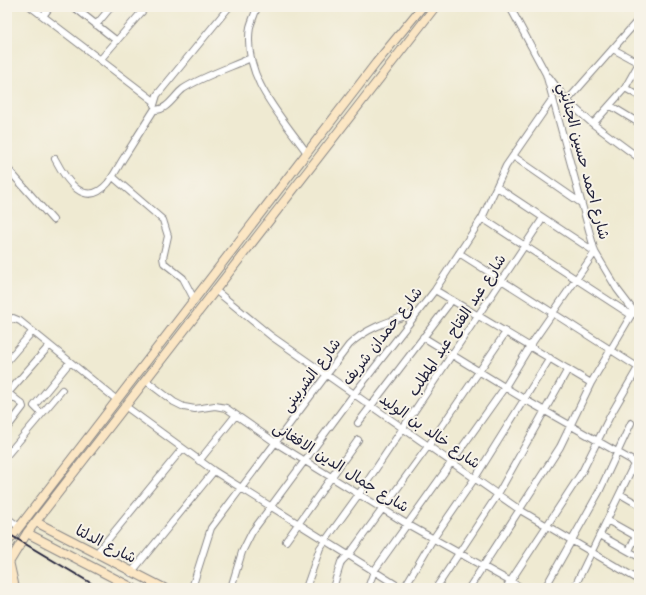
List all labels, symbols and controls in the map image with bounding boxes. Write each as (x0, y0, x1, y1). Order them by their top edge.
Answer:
street label: شارع احمد حسين الجنايني (551, 81, 614, 242)
street label: شارع عبد الفتاح عبد المطلب (404, 251, 511, 400)
street label: شارع حمدان شريف (338, 283, 427, 389)
street label: شارع الشربينى (278, 335, 345, 416)
street label: شارع خالد بن الوليد (376, 390, 484, 473)
street label: شارع جمال الدين الافغانى (269, 418, 412, 517)
street label: شارع الدلتا (72, 521, 139, 568)

